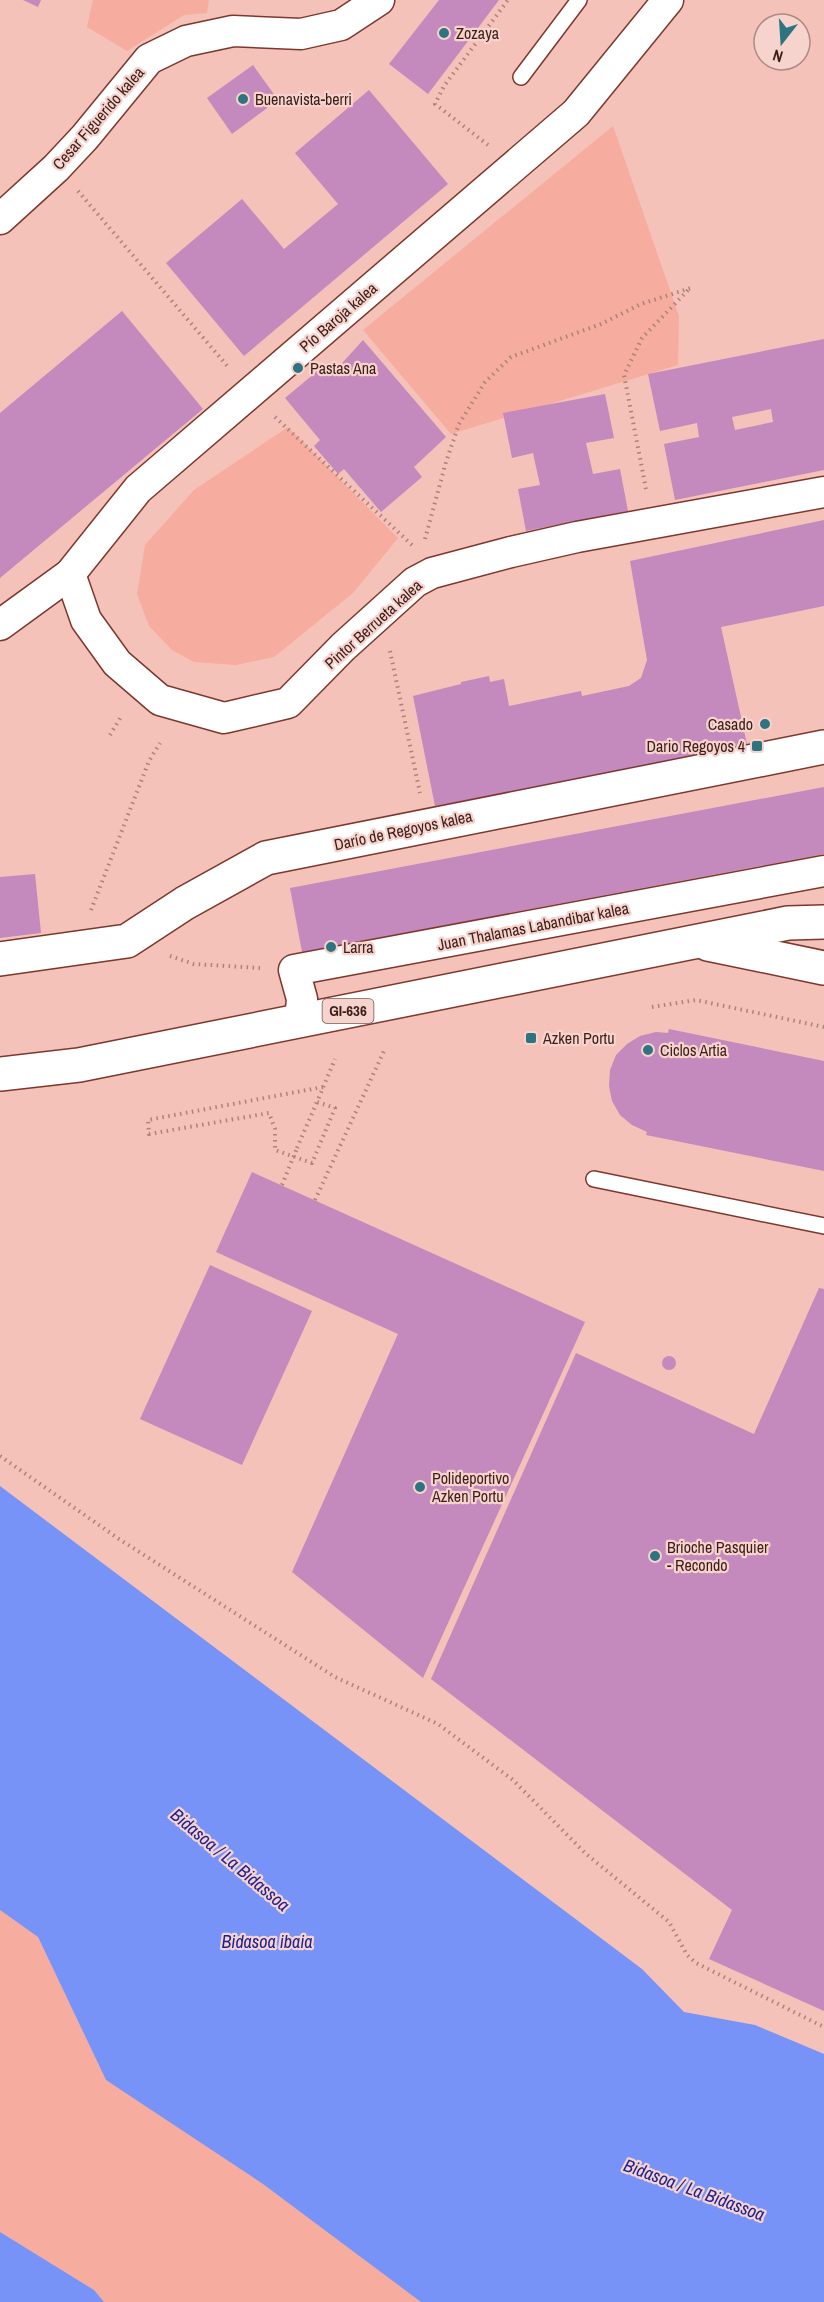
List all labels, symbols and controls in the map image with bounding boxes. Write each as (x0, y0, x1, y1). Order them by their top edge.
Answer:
north arrow (752, 12, 812, 72)
place label: Zozaya (456, 22, 500, 44)
marker: Zozaya (437, 26, 451, 40)
text: N (770, 44, 785, 68)
street label: Cesar Figuerido kalea (47, 61, 149, 174)
place label: Buenavista-berri (255, 88, 352, 110)
marker: Buenavista-berri (236, 92, 250, 106)
street label: Pío Baroja kalea (294, 277, 382, 357)
place label: Pastas Ana (310, 357, 377, 379)
marker: Pastas Ana (291, 361, 305, 375)
street label: Pintor Berrueta kalea (320, 574, 427, 674)
place label: Casado (708, 713, 753, 735)
marker: Casado (758, 717, 772, 731)
place label: Dario Regoyos 4 (647, 735, 745, 757)
marker: Dario Regoyos 4 (750, 739, 764, 753)
street label: Darío de Regoyos kalea (332, 804, 475, 855)
street label: Juan Thalamas Labandibar kalea (435, 897, 631, 955)
place label: Larra (343, 936, 374, 958)
marker: Larra (324, 940, 338, 954)
road number: GI-636 (322, 999, 374, 1023)
place label: Azken Portu (542, 1027, 614, 1049)
marker: Azken Portu (524, 1031, 538, 1045)
place label: Ciclos Artia (660, 1039, 728, 1061)
marker: Ciclos Artia (641, 1043, 655, 1057)
place label: Polideportivo Azken Portu (431, 1467, 509, 1507)
marker: Polideportivo Azken Portu (413, 1480, 427, 1494)
place label: Brioche Pasquier - Recondo (667, 1536, 769, 1576)
marker: Brioche Pasquier - Recondo (648, 1549, 662, 1563)
water label: Bidasoa / La Bidassoa (165, 1802, 295, 1917)
water label: Bidasoa ibaia (221, 1929, 313, 1954)
water label: Bidasoa / La Bidassoa (620, 2152, 768, 2227)

